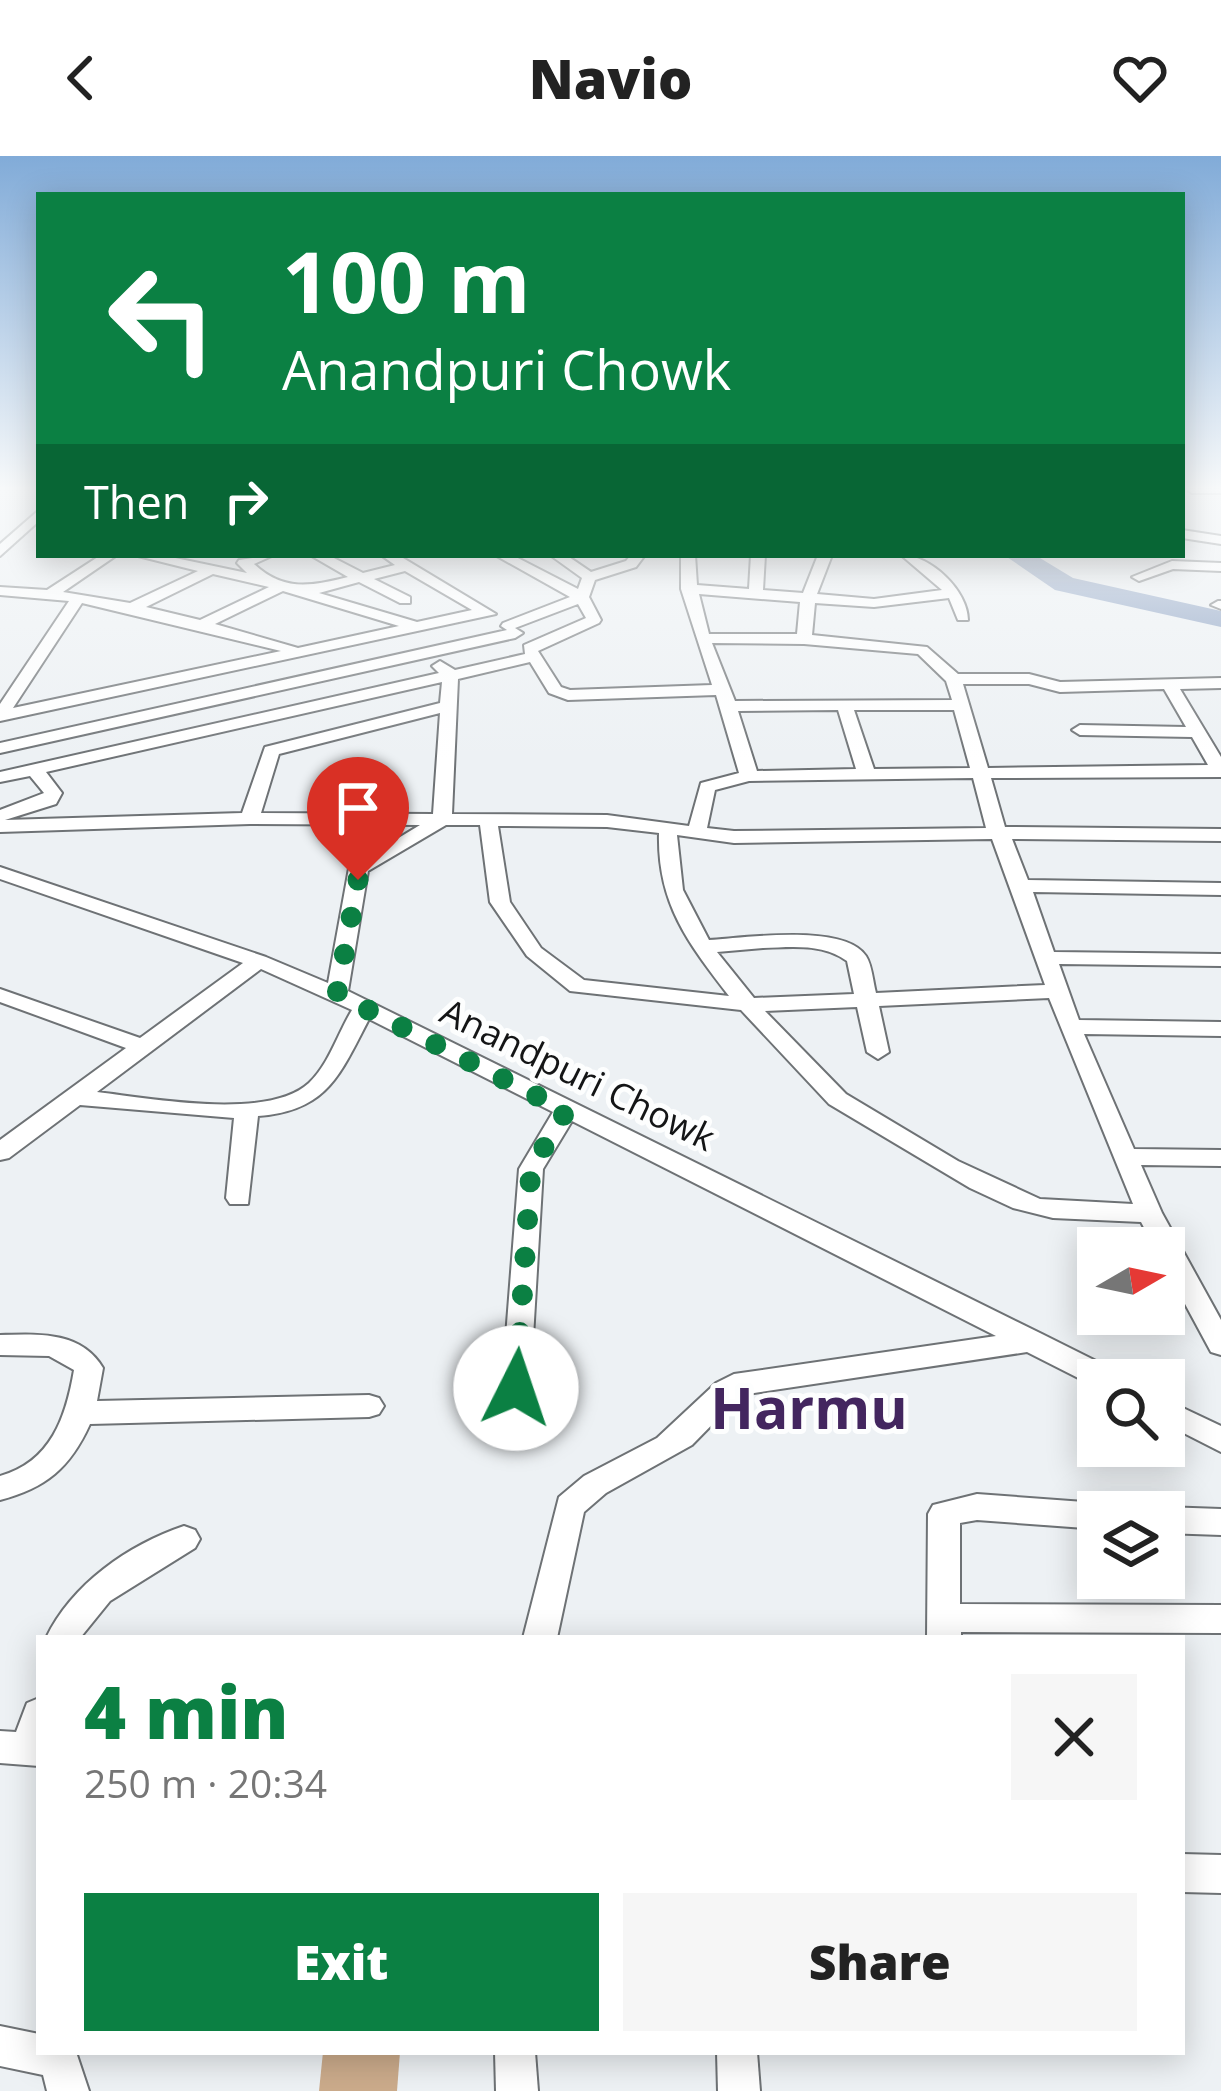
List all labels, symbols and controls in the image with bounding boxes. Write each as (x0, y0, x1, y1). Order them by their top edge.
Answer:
text: Navio (529, 41, 692, 115)
icon: back (48, 45, 114, 111)
icon: heart (1107, 45, 1173, 111)
text: 100 m (282, 223, 530, 338)
icon: left (84, 240, 240, 396)
text: Anandpuri Chowk (282, 332, 731, 406)
icon: right (213, 468, 279, 534)
text: Then (84, 471, 189, 532)
pin (307, 757, 409, 880)
icon: arrive (325, 775, 391, 841)
street label: Anandpuri Chowk (433, 986, 723, 1162)
north arrow (1077, 1227, 1185, 1335)
map controls (1077, 1227, 1185, 1599)
position arrow (453, 1325, 579, 1451)
button: search (1077, 1359, 1185, 1467)
district label: Harmu (710, 1368, 908, 1446)
button: layers (1077, 1491, 1185, 1599)
text: 4 min (84, 1662, 289, 1760)
button: close (1011, 1674, 1137, 1800)
text: 250 m · 20:34 (84, 1756, 327, 1809)
button: Exit (84, 1893, 599, 2031)
button: Share (623, 1893, 1137, 2031)

